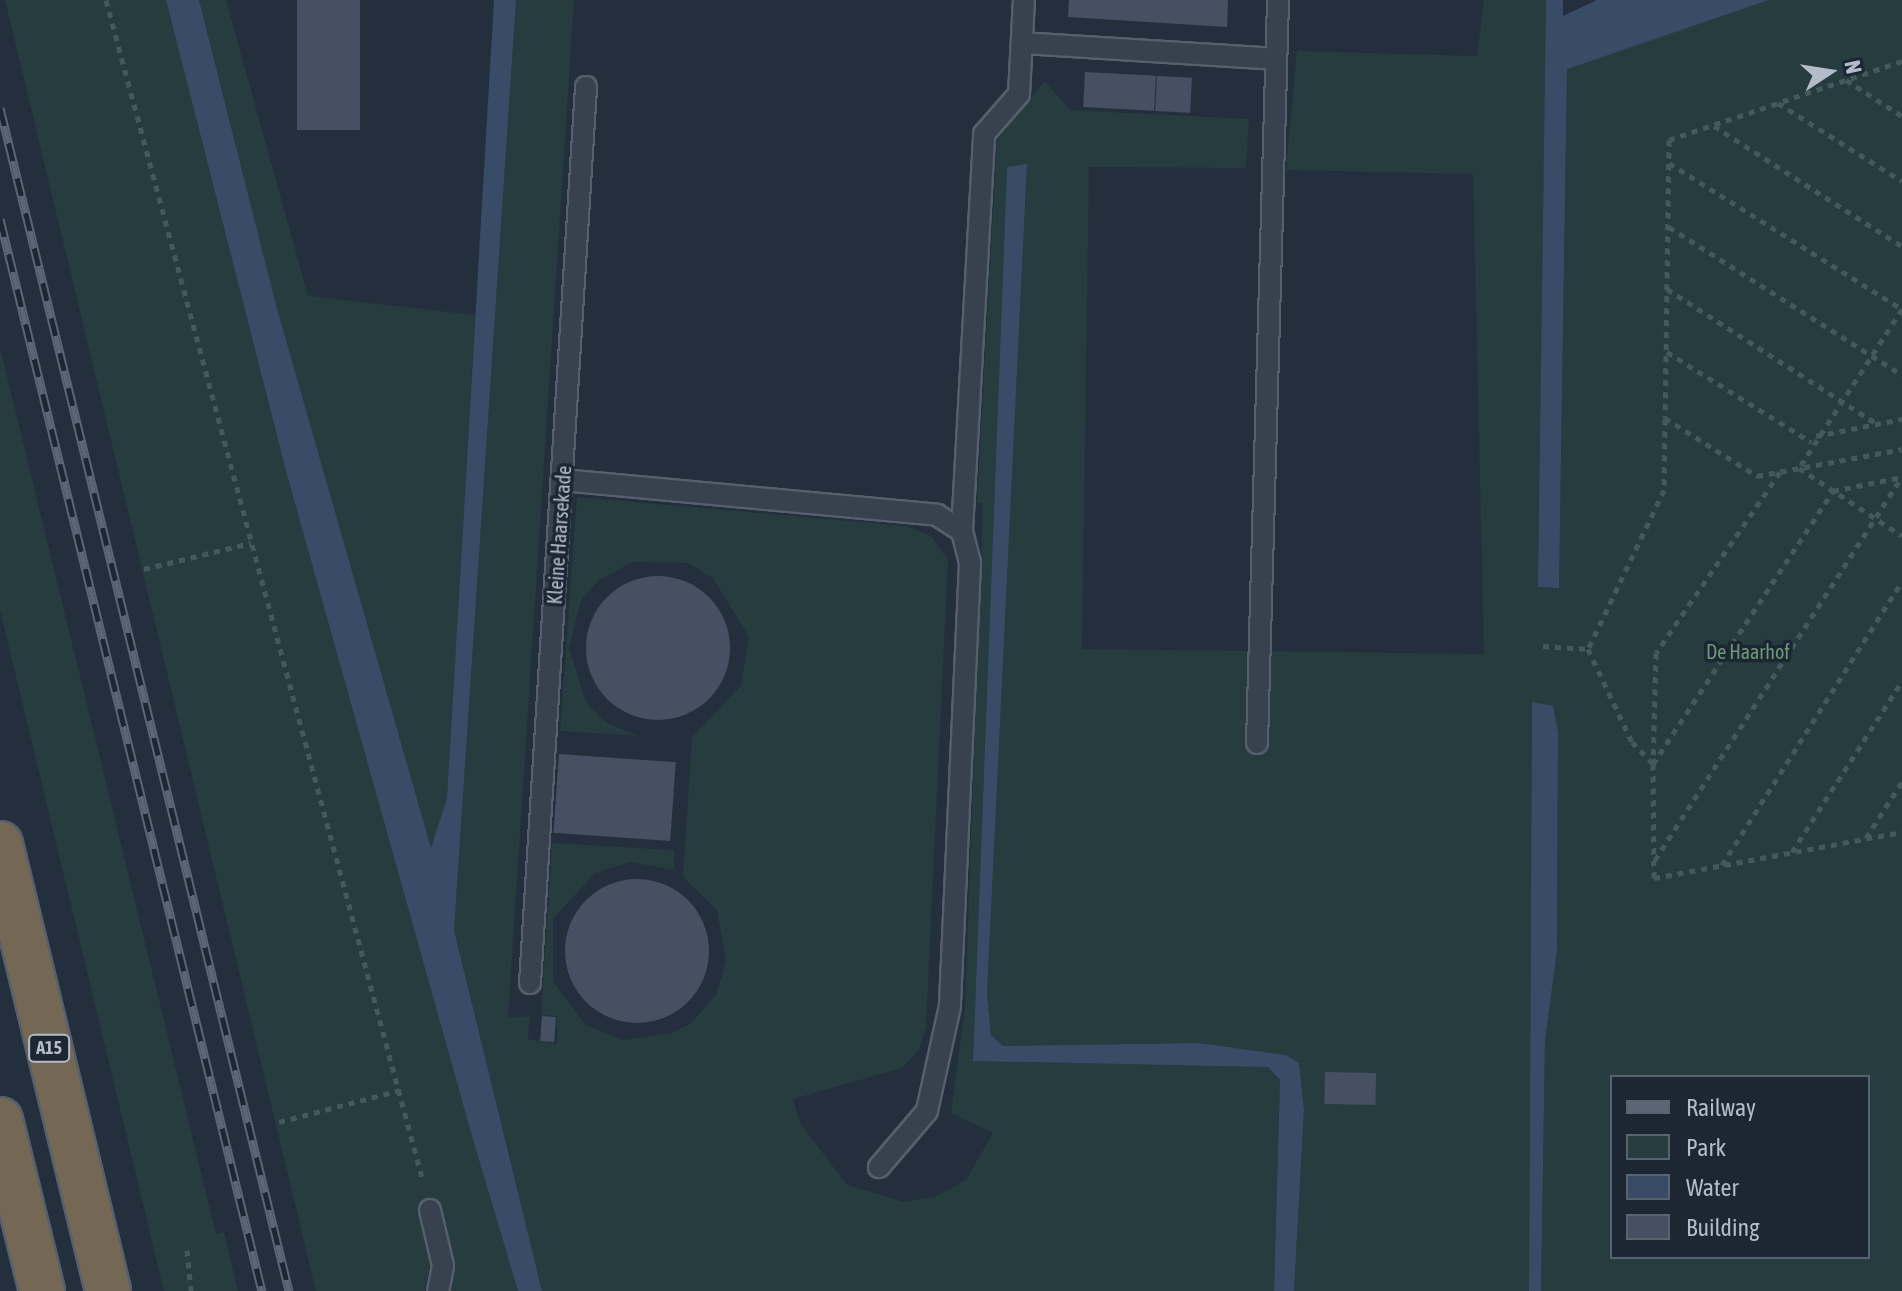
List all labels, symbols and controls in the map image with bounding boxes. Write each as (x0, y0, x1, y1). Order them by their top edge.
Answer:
north arrow (1790, 32, 1870, 112)
text: N (1839, 58, 1868, 76)
street label: Kleine Haarsekade (542, 465, 576, 605)
park label: De Haarhof (1706, 639, 1790, 663)
road number: A15 (27, 1034, 71, 1062)
legend (1610, 1075, 1870, 1259)
text: Railway (1686, 1094, 1756, 1121)
text: Park (1686, 1134, 1726, 1161)
text: Water (1686, 1174, 1739, 1201)
text: Building (1686, 1214, 1759, 1241)

